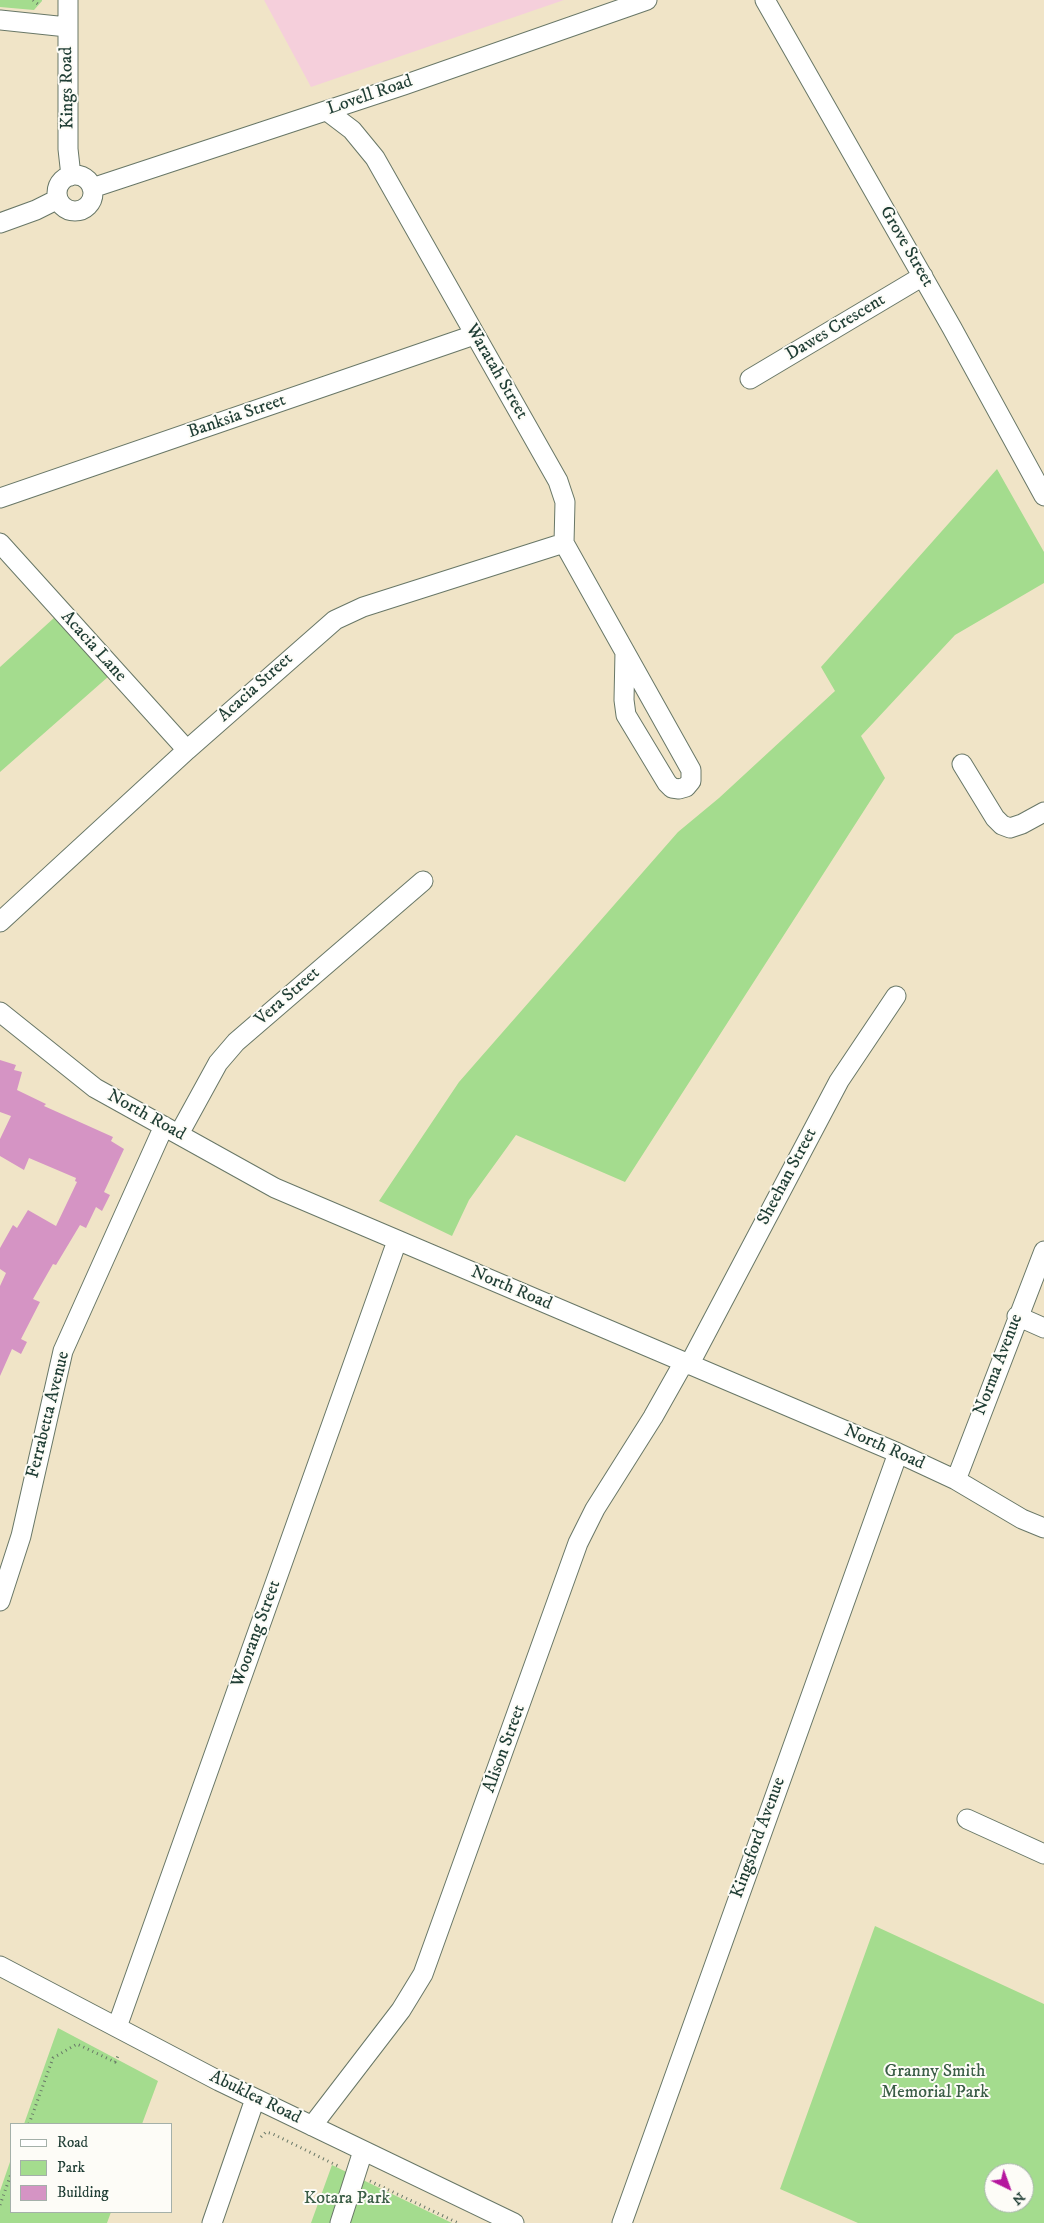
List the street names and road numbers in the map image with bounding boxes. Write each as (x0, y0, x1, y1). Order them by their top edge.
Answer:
street label: Kings Road (56, 47, 80, 129)
street label: Lovell Road (324, 71, 416, 121)
street label: Grove Street (874, 203, 938, 291)
street label: Dawes Crescent (782, 290, 890, 366)
street label: Waratah Street (460, 320, 532, 424)
street label: Banksia Street (185, 390, 289, 444)
street label: Acacia Lane (55, 607, 131, 687)
street label: Acacia Street (214, 649, 298, 727)
street label: Vera Street (251, 963, 325, 1031)
street label: North Road (103, 1086, 189, 1146)
street label: Sheehan Street (753, 1125, 823, 1229)
street label: North Road (467, 1262, 555, 1316)
street label: Norma Avenue (970, 1311, 1028, 1419)
street label: Ferrabetta Avenue (23, 1349, 75, 1481)
street label: North Road (840, 1421, 928, 1475)
street label: Woorang Street (228, 1578, 286, 1690)
street label: Alison Street (479, 1702, 531, 1796)
street label: Kingsford Avenue (727, 1775, 791, 1901)
street label: Abuklea Road (206, 2067, 304, 2129)

